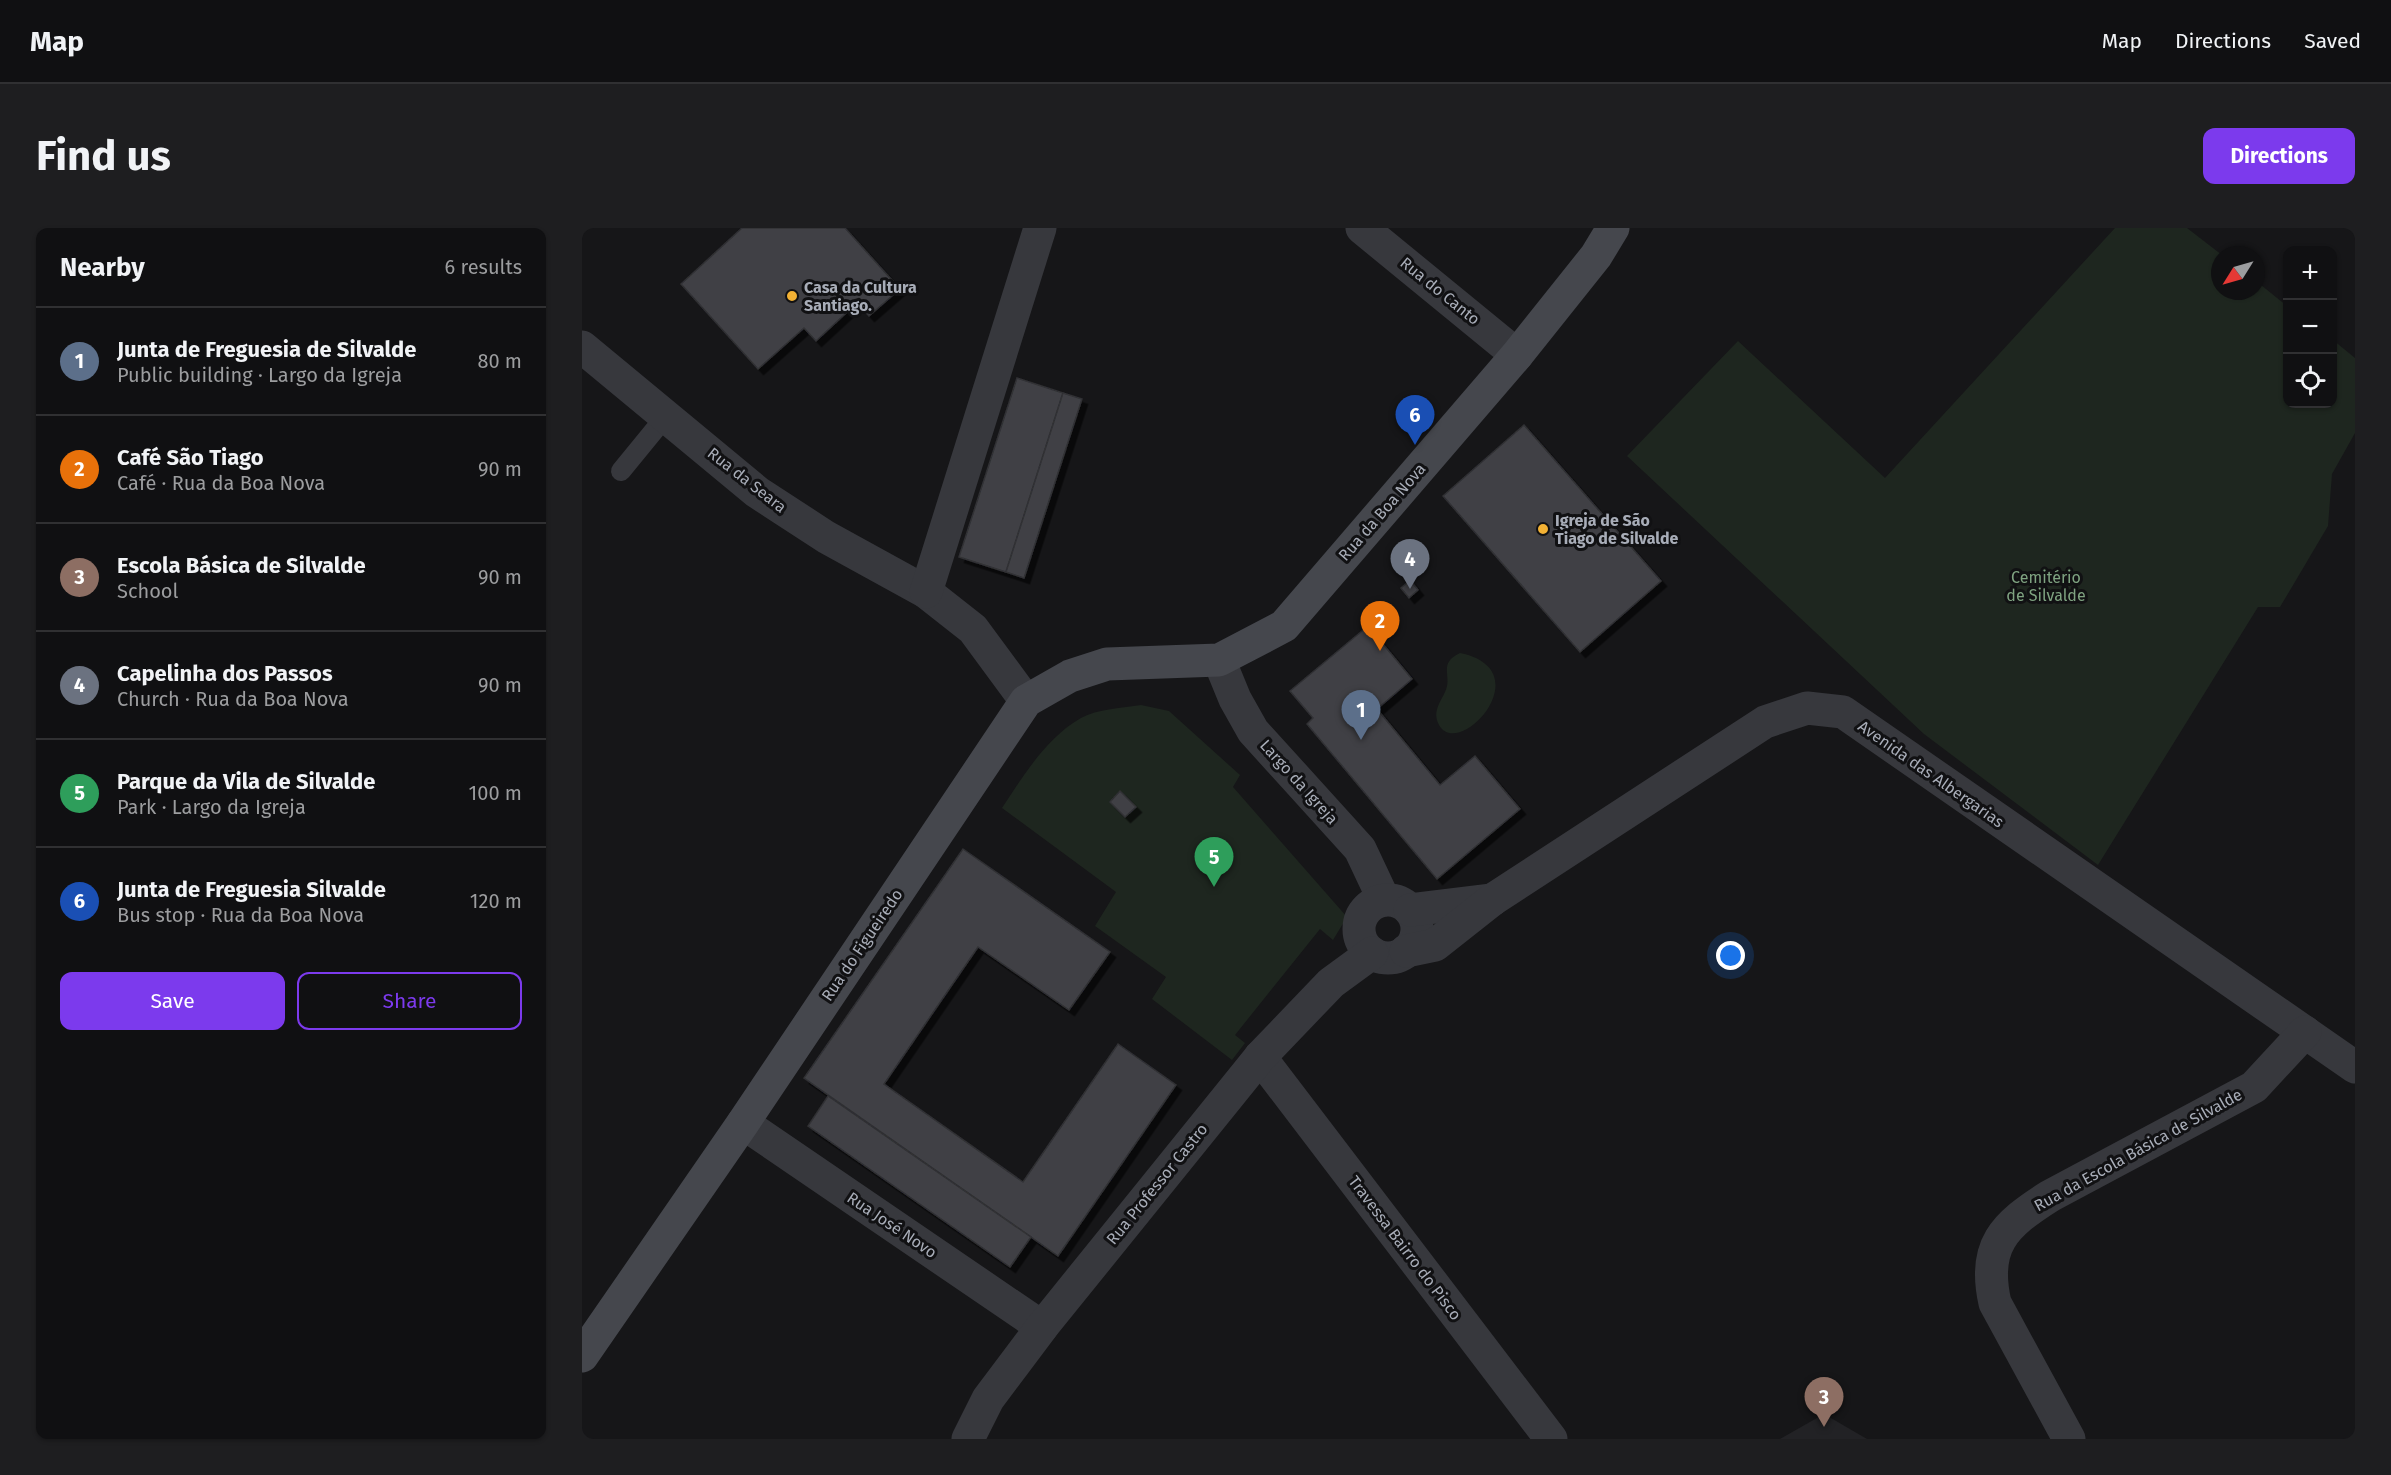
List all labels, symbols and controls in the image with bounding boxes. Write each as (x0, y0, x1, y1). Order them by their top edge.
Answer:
text: Map (30, 25, 84, 58)
text: Map (2102, 28, 2142, 54)
text: Directions (2175, 28, 2271, 54)
text: Saved (2304, 28, 2361, 54)
button: Directions (2203, 128, 2355, 184)
text: Find us (36, 131, 171, 181)
north arrow (2211, 246, 2265, 300)
map controls (2283, 246, 2337, 408)
button: + (2283, 246, 2337, 300)
text: Nearby (60, 252, 145, 283)
street label: Rua do Canto (1396, 253, 1484, 329)
text: 6 results (445, 255, 522, 279)
place label: Casa da Cultura Santiago. (804, 278, 917, 315)
marker: Casa da Cultura Santiago. (785, 289, 799, 303)
button: − (2283, 300, 2337, 354)
text: Junta de Freguesia de Silvalde (117, 336, 416, 363)
text: 1 (75, 349, 84, 373)
text: 80 m (477, 349, 522, 373)
button: locate (2283, 354, 2337, 408)
text: Public building · Largo da Igreja (117, 363, 402, 387)
pin: 6 (1396, 396, 1434, 445)
street label: Rua da Seara (704, 443, 790, 517)
text: Café São Tiago (117, 444, 264, 471)
text: 2 (74, 457, 85, 481)
text: 90 m (478, 457, 522, 481)
street label: Rua da Boa Nova (1335, 459, 1429, 565)
text: Café · Rua da Boa Nova (117, 471, 325, 495)
place label: Igreja de São Tiago de Silvalde (1555, 511, 1679, 548)
marker: Igreja de São Tiago de Silvalde (1536, 522, 1550, 536)
pin: 4 (1390, 540, 1430, 589)
text: Escola Básica de Silvalde (117, 552, 366, 579)
text: 3 (74, 565, 85, 589)
text: 90 m (478, 565, 522, 589)
park label: Cemitério de Silvalde (2006, 568, 2086, 605)
text: School (117, 579, 178, 603)
pin: 2 (1360, 602, 1400, 651)
text: Capelinha dos Passos (117, 660, 333, 687)
text: 4 (74, 673, 85, 697)
text: 90 m (478, 673, 522, 697)
text: Church · Rua da Boa Nova (117, 687, 349, 711)
pin: 1 (1342, 690, 1380, 740)
street label: Avenida das Albergarias (1855, 716, 2007, 832)
street label: Largo da Igreja (1256, 736, 1342, 828)
text: Parque da Vila de Silvalde (117, 768, 375, 795)
text: 5 (74, 781, 85, 805)
text: 100 m (469, 781, 522, 805)
text: Park · Largo da Igreja (117, 795, 306, 819)
pin: 5 (1194, 838, 1234, 887)
text: Junta de Freguesia Silvalde (117, 876, 386, 903)
street label: Rua do Figueiredo (818, 885, 906, 1005)
text: 6 (74, 889, 85, 913)
text: 120 m (470, 889, 522, 913)
text: Bus stop · Rua da Boa Nova (117, 903, 364, 927)
your location (1716, 941, 1745, 970)
button: Save (60, 972, 285, 1030)
button: Share (297, 972, 522, 1030)
street label: Rua da Escola Básica de Silvalde (2031, 1085, 2245, 1215)
street label: Rua Professor Castro (1102, 1120, 1212, 1248)
street label: Travessa Bairro do Pisco (1345, 1172, 1465, 1324)
street label: Rua José Novo (844, 1188, 940, 1262)
pin: 3 (1804, 1378, 1844, 1427)

